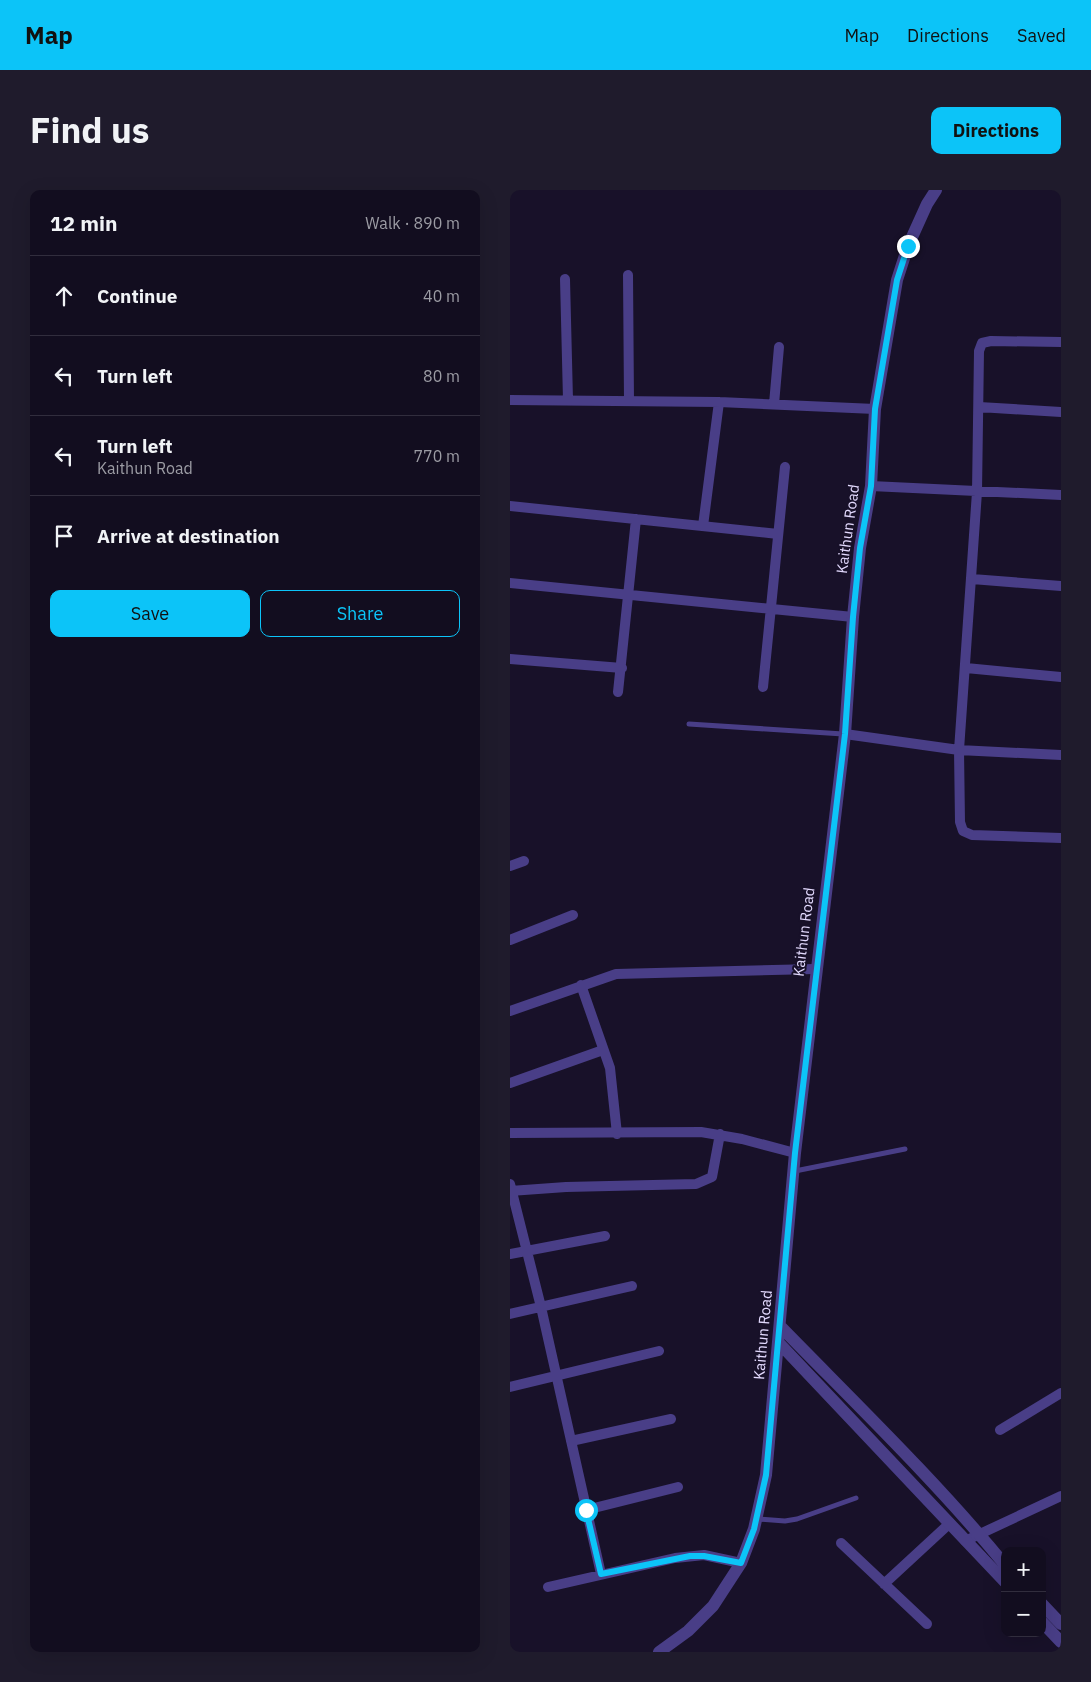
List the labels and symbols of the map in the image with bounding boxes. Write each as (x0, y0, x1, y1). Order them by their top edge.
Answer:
route end (897, 235, 920, 258)
street label: Kaithun Road (832, 483, 863, 575)
street label: Kaithun Road (789, 886, 818, 978)
street label: Kaithun Road (749, 1289, 776, 1381)
route start (575, 1499, 598, 1522)

